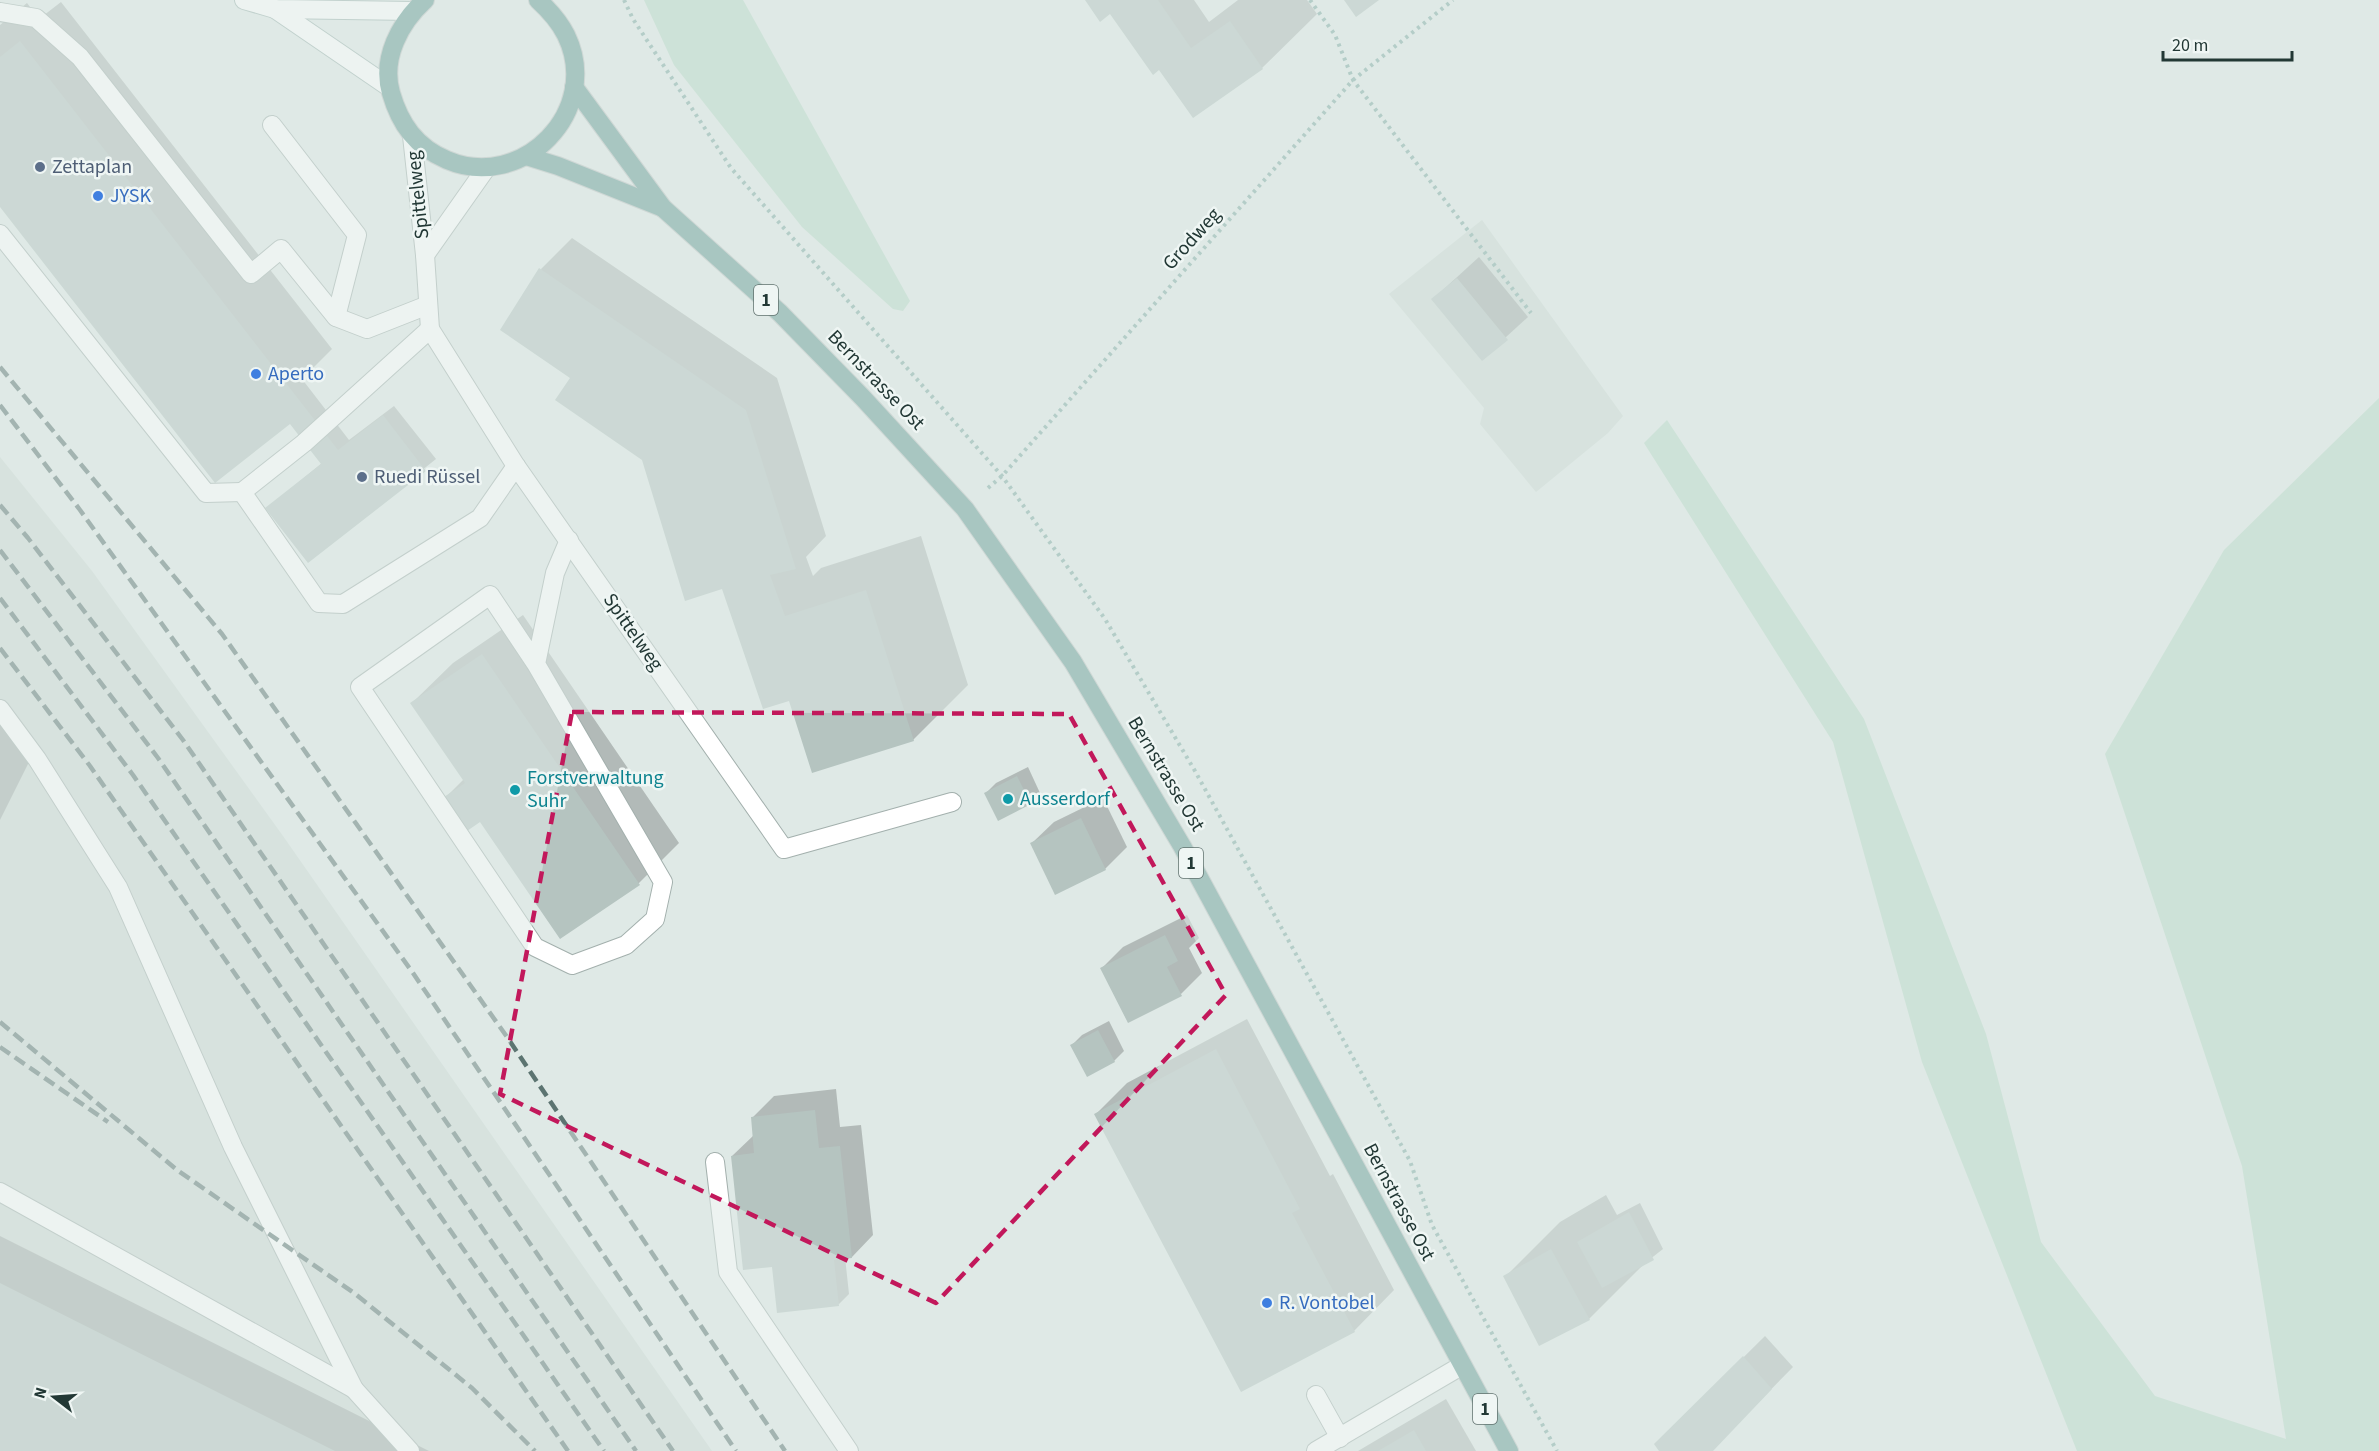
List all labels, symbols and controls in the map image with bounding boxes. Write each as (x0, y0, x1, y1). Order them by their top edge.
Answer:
scale bar (2163, 24, 2292, 62)
text: 20 m (2172, 33, 2208, 58)
street label: Spittelweg (399, 149, 437, 241)
place label: Zettaplan (52, 153, 132, 181)
marker: Zettaplan (33, 160, 47, 174)
place label: JYSK (110, 182, 151, 210)
marker: JYSK (91, 189, 105, 203)
street label: Grodweg (1156, 202, 1228, 276)
road number: 1 (754, 285, 778, 315)
street label: Bernstrasse Ost (821, 324, 931, 436)
place label: Aperto (268, 360, 324, 388)
marker: Aperto (249, 367, 263, 381)
place label: Ruedi Rüssel (374, 463, 480, 491)
marker: Ruedi Rüssel (355, 470, 369, 484)
street label: Spittelweg (596, 588, 670, 676)
street label: Bernstrasse Ost (1121, 711, 1211, 837)
place label: Forstverwaltung Suhr (527, 764, 664, 815)
marker: Forstverwaltung Suhr (508, 783, 522, 797)
place label: Ausserdorf (1020, 785, 1111, 813)
marker: Ausserdorf (1001, 792, 1015, 806)
road number: 1 (1179, 848, 1203, 878)
street label: Bernstrasse Ost (1356, 1138, 1442, 1266)
place label: R. Vontobel (1279, 1289, 1375, 1317)
marker: R. Vontobel (1260, 1296, 1274, 1310)
north arrow (24, 1367, 84, 1427)
text: N (29, 1385, 53, 1401)
road number: 1 (1473, 1394, 1497, 1424)

